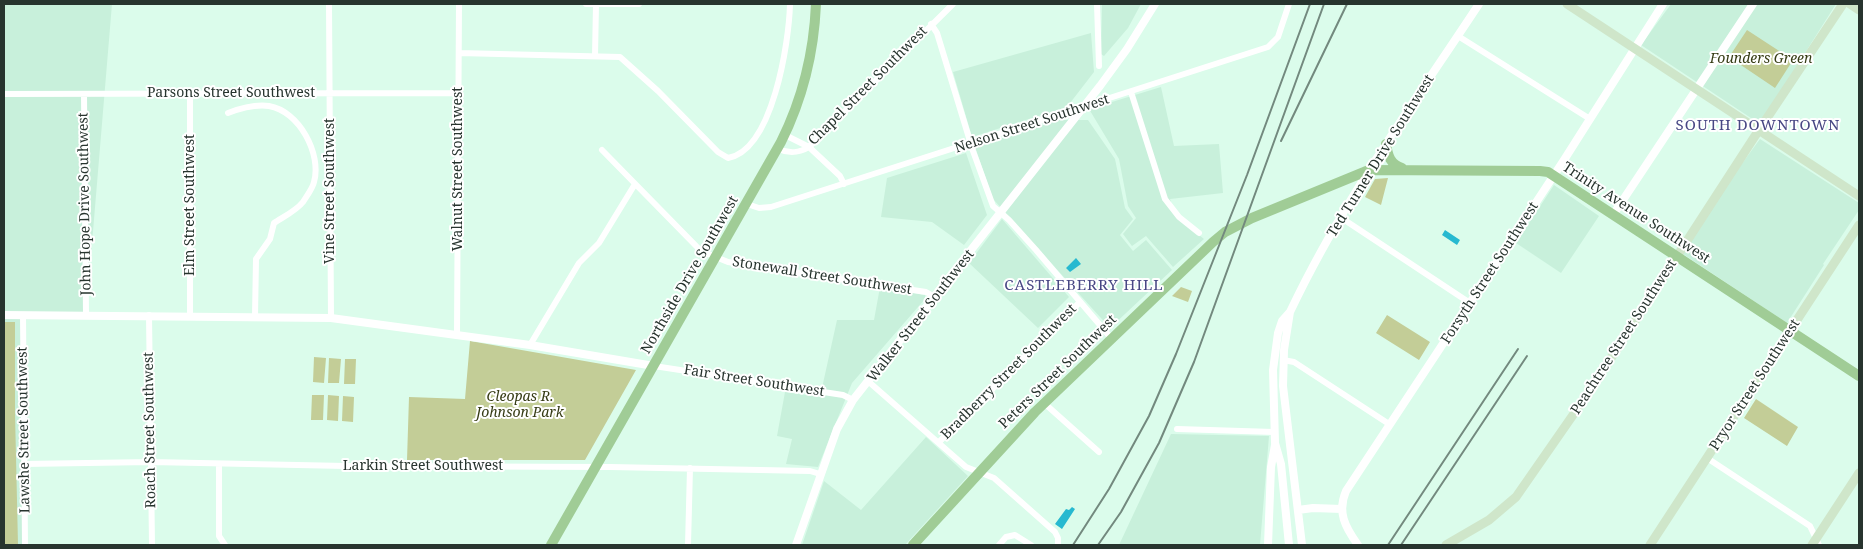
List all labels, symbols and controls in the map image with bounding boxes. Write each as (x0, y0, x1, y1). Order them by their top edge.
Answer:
street label: Chapel Street Southwest (805, 23, 931, 149)
park label: Founders Green (1710, 51, 1812, 67)
street label: Ted Turner Drive Southwest (1324, 72, 1438, 240)
street label: Parsons Street Southwest (147, 85, 315, 101)
street label: Walnut Street Southwest (450, 87, 466, 251)
street label: Nelson Street Southwest (953, 91, 1111, 157)
street label: John Hope Drive Southwest (75, 112, 95, 296)
district label: SOUTH DOWNTOWN (1674, 117, 1842, 135)
street label: Vine Street Southwest (322, 118, 338, 264)
street label: Elm Street Southwest (182, 134, 198, 276)
street label: Trinity Avenue Southwest (1559, 159, 1713, 267)
street label: Northside Drive Southwest (638, 193, 742, 357)
street label: Forsyth Street Southwest (1438, 199, 1542, 347)
street label: Walker Street Southwest (864, 246, 978, 386)
street label: Stonewall Street Southwest (731, 254, 913, 298)
street label: Peachtree Street Southwest (1567, 256, 1681, 418)
district label: CASTLEBERRY HILL (1002, 277, 1166, 295)
street label: Bradberry Street Southwest (938, 301, 1080, 443)
street label: Peters Street Southwest (996, 311, 1120, 433)
street label: Pryor Street Southwest (1706, 316, 1804, 454)
street label: Lawshe Street Southwest (14, 346, 34, 514)
street label: Roach Street Southwest (140, 352, 160, 508)
street label: Fair Street Southwest (682, 362, 826, 400)
park label: Cleopas R. Johnson Park (476, 389, 564, 422)
street label: Larkin Street Southwest (343, 458, 503, 474)

